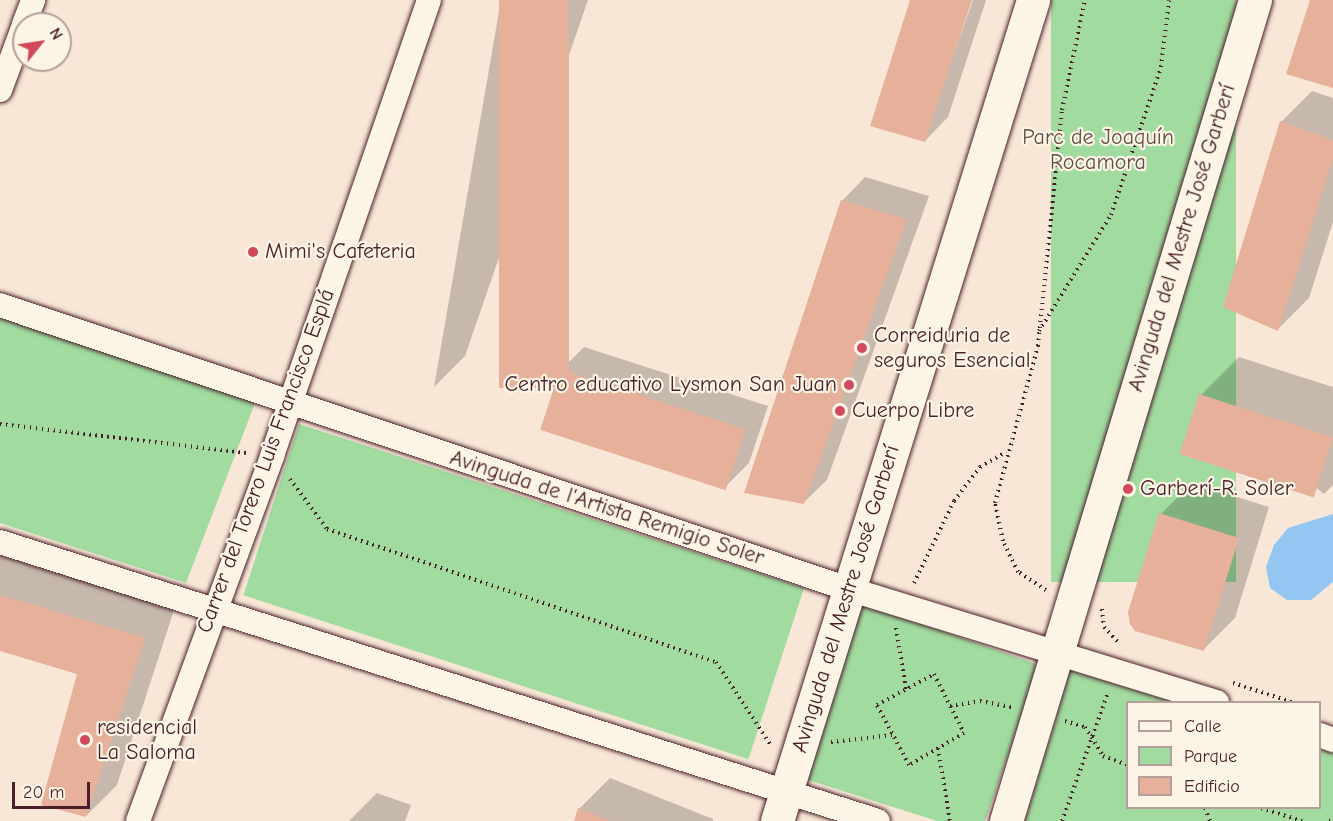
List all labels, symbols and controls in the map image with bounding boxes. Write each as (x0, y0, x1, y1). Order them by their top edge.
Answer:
north arrow (12, 12, 72, 72)
text: N (45, 25, 66, 43)
street label: Avinguda del Mestre José Garberí (1123, 81, 1241, 395)
park label: Parc de Joaquín Rocamora (1022, 124, 1174, 176)
place label: Mimi's Cafeteria (265, 239, 416, 265)
marker: Mimi's Cafeteria (246, 245, 260, 259)
street label: Carrer del Torero Luis Francisco Esplá (191, 285, 341, 637)
place label: Correiduria de seguros Esencial (874, 322, 1031, 374)
marker: Correiduria de seguros Esencial (855, 341, 869, 355)
place label: Centro educativo Lysmon San Juan (505, 372, 837, 398)
marker: Centro educativo Lysmon San Juan (842, 378, 856, 392)
place label: Cuerpo Libre (852, 398, 974, 424)
marker: Cuerpo Libre (833, 404, 847, 418)
street label: Avinguda del Mestre José Garberí (787, 442, 905, 756)
street label: Avinguda de l'Artista Remigio Soler (447, 445, 767, 571)
place label: Garberí-R. Soler (1140, 476, 1293, 502)
marker: Garberí-R. Soler (1121, 482, 1135, 496)
legend (1126, 701, 1321, 809)
place label: residencial La Saloma (97, 714, 197, 766)
text: Calle (1184, 716, 1221, 737)
marker: residencial La Saloma (78, 733, 92, 747)
text: Parque (1184, 746, 1237, 767)
scale bar (15, 770, 93, 808)
text: Edificio (1184, 776, 1240, 797)
text: 20 m (23, 782, 64, 803)

